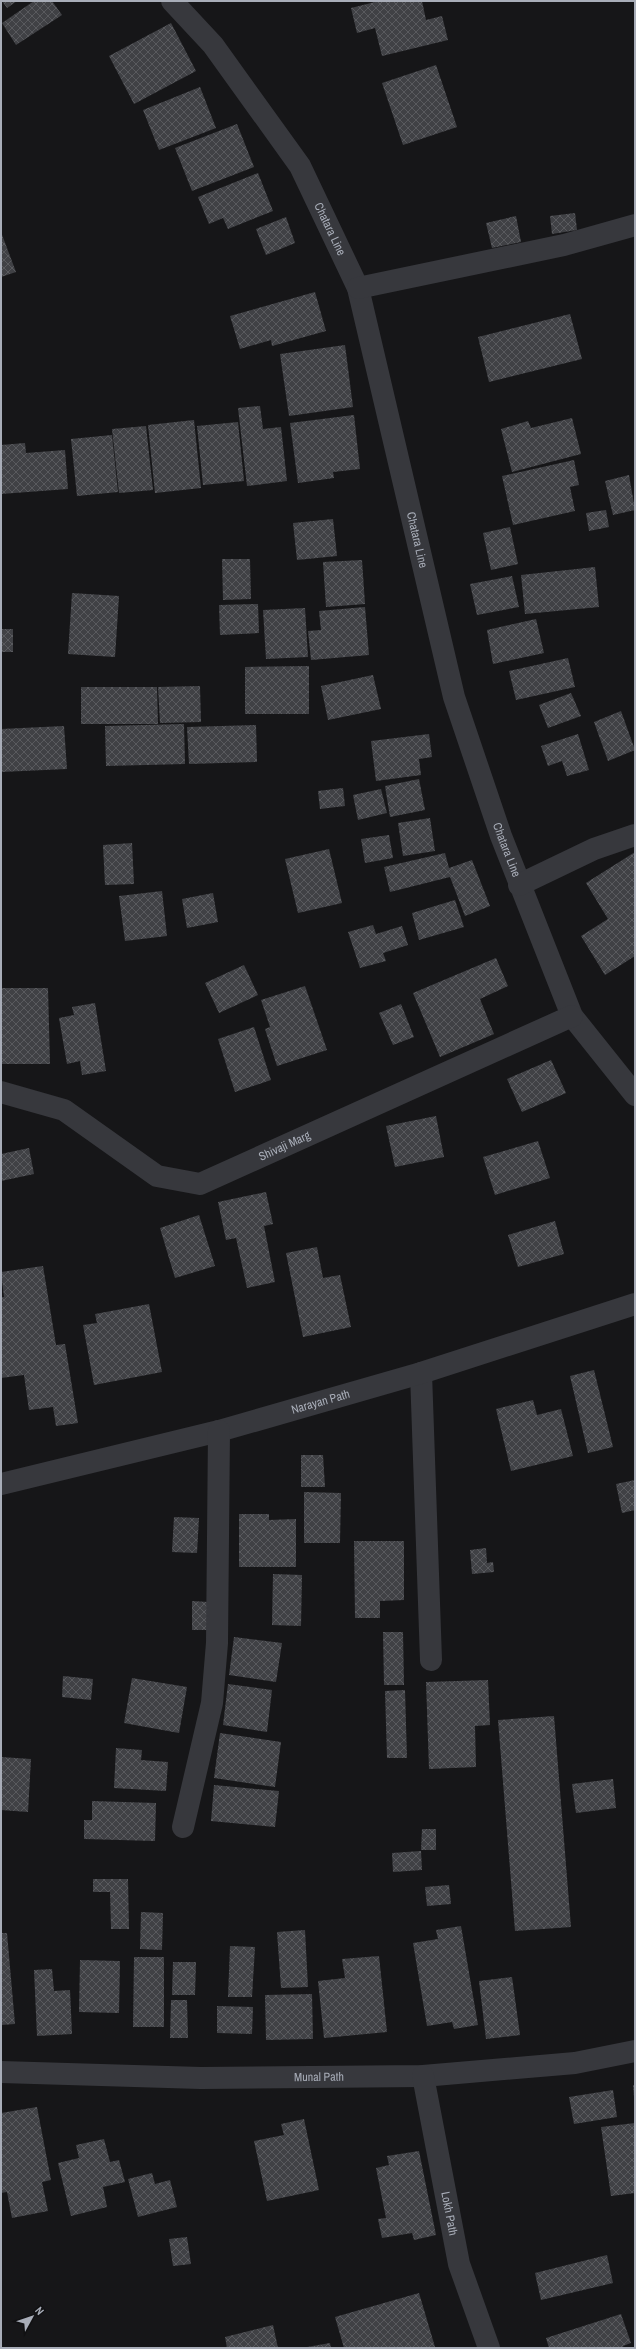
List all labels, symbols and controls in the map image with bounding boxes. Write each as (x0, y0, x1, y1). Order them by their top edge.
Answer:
street label: Chatara Line (311, 200, 349, 258)
street label: Chatara Line (403, 510, 431, 569)
street label: Chatara Line (489, 821, 524, 879)
street label: Shivaji Marg (256, 1127, 313, 1165)
street label: Narayan Path (289, 1386, 352, 1418)
street label: Munal Path (294, 2069, 344, 2085)
street label: Lokh Path (437, 2190, 461, 2237)
north arrow (12, 2297, 52, 2337)
text: N (32, 2304, 47, 2318)

